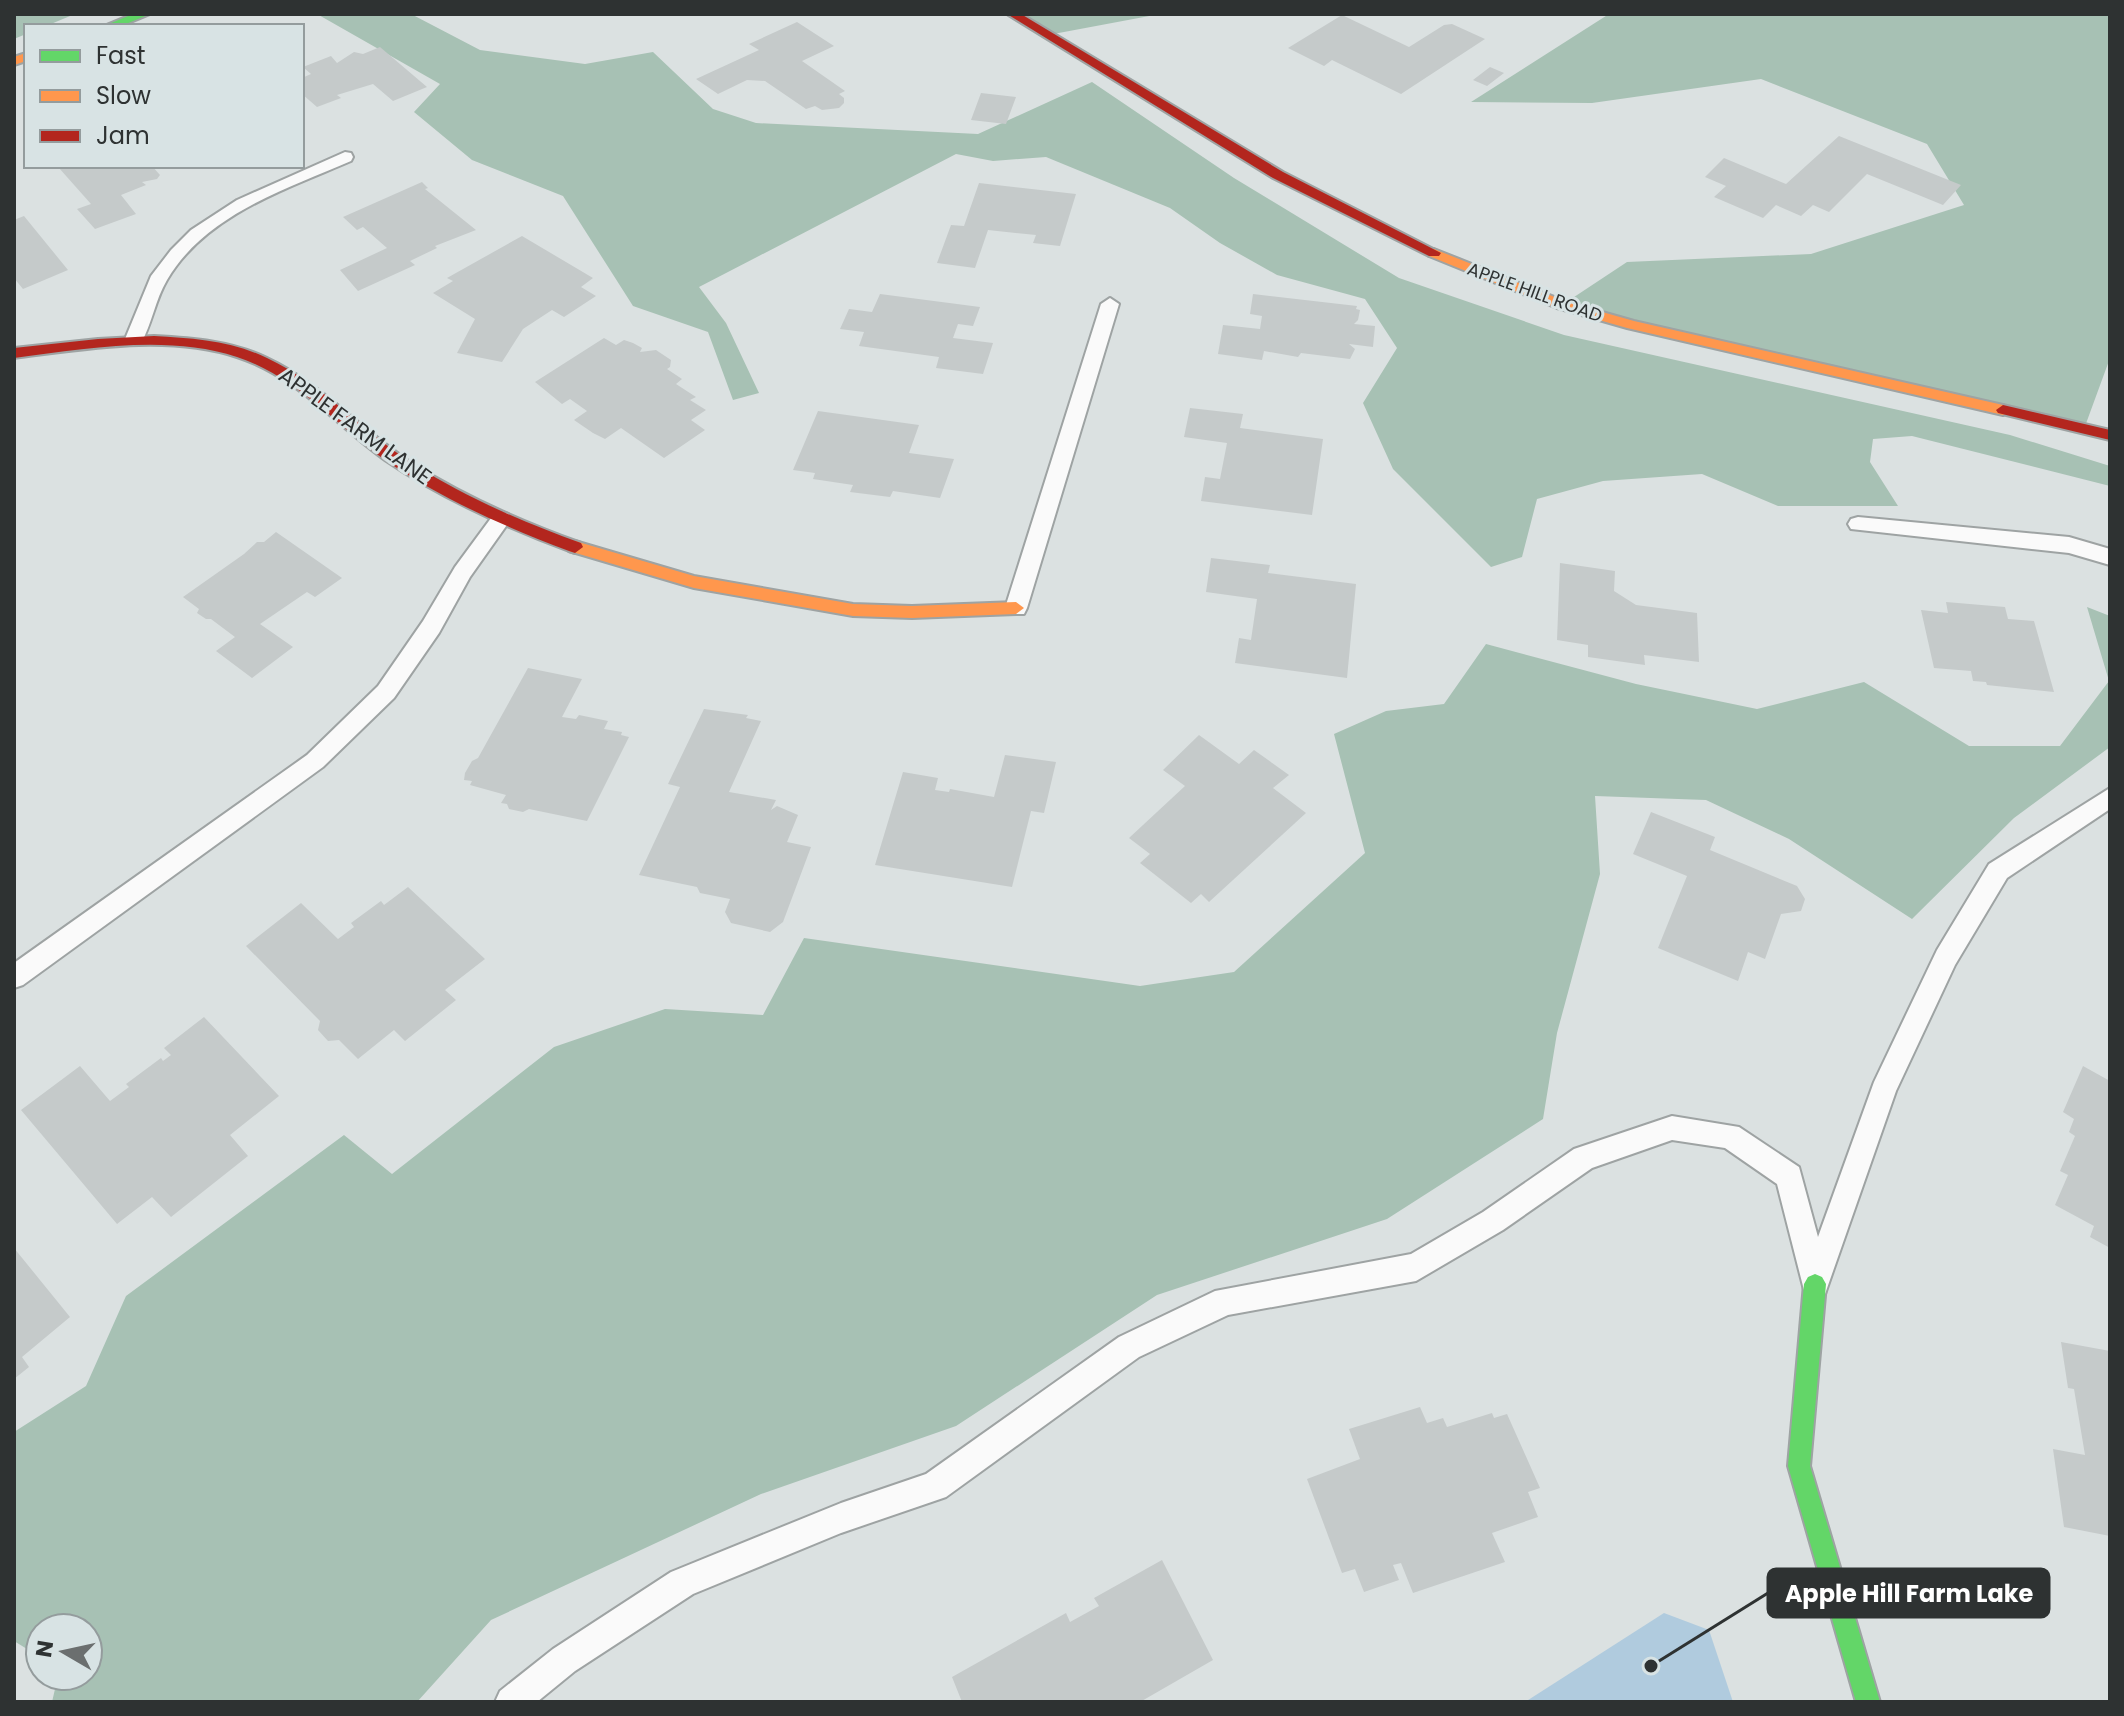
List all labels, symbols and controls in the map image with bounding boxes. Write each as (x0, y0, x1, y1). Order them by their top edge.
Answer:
legend (24, 24, 304, 168)
text: Fast (96, 39, 146, 72)
text: Slow (96, 79, 151, 112)
text: Jam (96, 119, 150, 152)
street label: APPLE HILL ROAD (1464, 256, 1606, 328)
street label: APPLE FARM LANE (272, 360, 438, 492)
callout: Apple Hill Farm Lake (1768, 1569, 2049, 1617)
text: Apple Hill Farm Lake (1785, 1577, 2034, 1610)
north arrow (24, 1612, 104, 1692)
text: N (28, 1638, 61, 1660)

